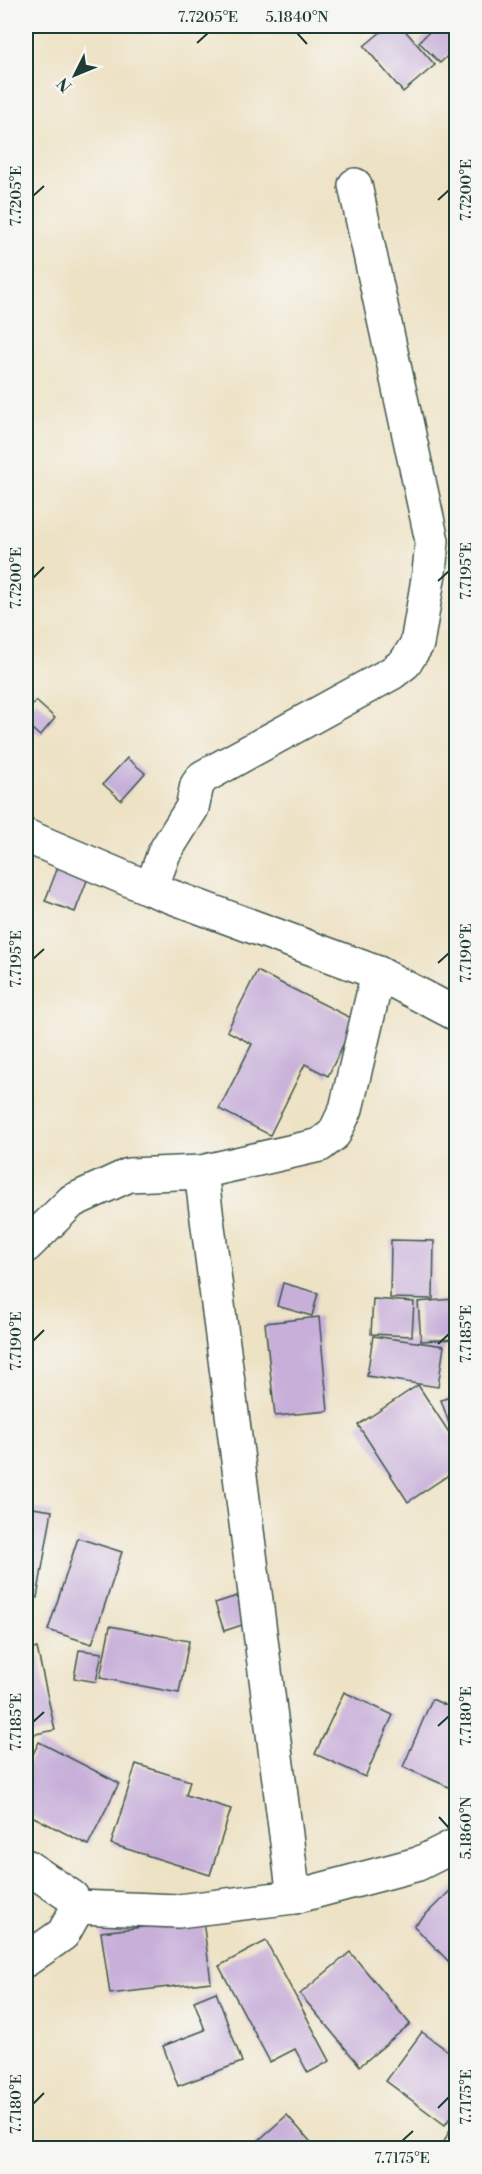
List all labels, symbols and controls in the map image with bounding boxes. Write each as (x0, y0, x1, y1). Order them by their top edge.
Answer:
text: 7.7205°E (178, 8, 238, 27)
text: 5.1840°N (266, 8, 328, 27)
north arrow (45, 45, 105, 105)
text: N (53, 73, 76, 96)
text: 7.7200°E (457, 159, 476, 221)
text: 7.7205°E (7, 166, 26, 226)
text: 7.7195°E (457, 542, 476, 600)
text: 7.7200°E (7, 547, 26, 609)
text: 7.7190°E (457, 923, 476, 983)
text: 7.7195°E (7, 930, 26, 988)
text: 7.7185°E (457, 1305, 476, 1363)
text: 7.7190°E (7, 1311, 26, 1371)
text: 7.7180°E (457, 1686, 476, 1746)
text: 7.7185°E (7, 1693, 26, 1751)
text: 5.1860°N (457, 1797, 476, 1859)
text: 7.7175°E (457, 2069, 476, 2125)
text: 7.7180°E (7, 2074, 26, 2134)
text: 7.7175°E (374, 2149, 430, 2168)

